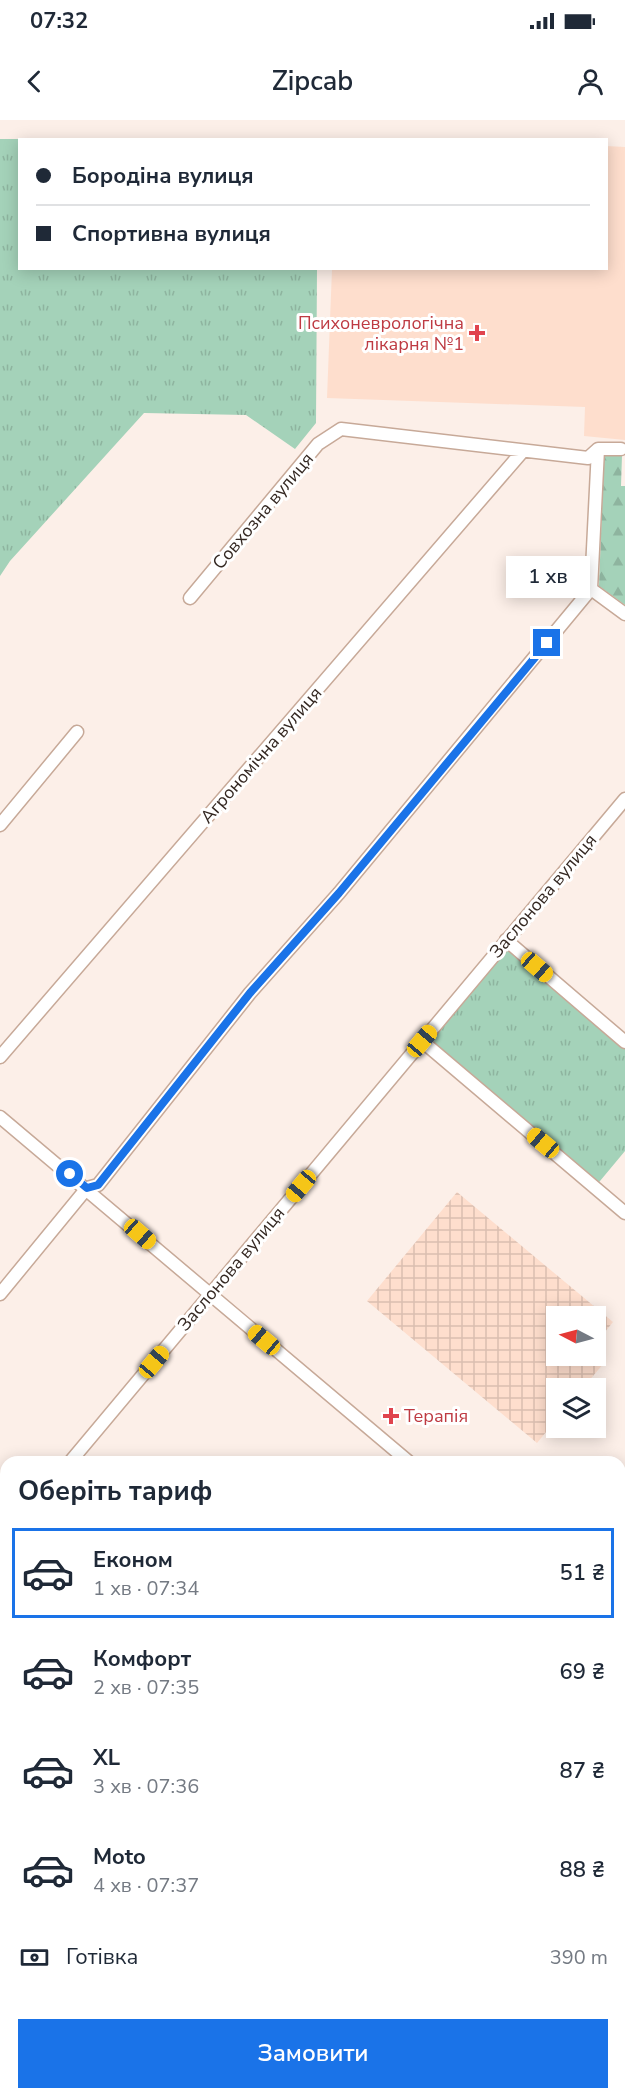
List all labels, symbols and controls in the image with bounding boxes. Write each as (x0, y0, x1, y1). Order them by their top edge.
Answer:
text: 07:32 (30, 6, 88, 36)
text: Zipcab (272, 63, 353, 100)
icon: back (18, 65, 51, 98)
icon: person (574, 65, 607, 98)
text: Бородіна вулиця (72, 161, 254, 191)
text: Спортивна вулиця (72, 219, 271, 249)
place label: Психоневрологічна лікарня №1 (298, 311, 464, 356)
marker: Психоневрологічна лікарня №1 (468, 324, 486, 342)
street label: Совхозна вулиця (207, 448, 319, 574)
callout: 1 хв (505, 556, 589, 598)
text: 1 хв (528, 563, 568, 590)
route end (533, 629, 560, 656)
street label: Агрономічна вулиця (195, 682, 327, 828)
street label: Заслонова вулиця (484, 829, 602, 963)
car (518, 948, 556, 986)
car (404, 1021, 440, 1061)
car (523, 1125, 563, 1161)
route start (56, 1160, 83, 1187)
car (283, 1166, 319, 1206)
street label: Заслонова вулиця (172, 1202, 290, 1336)
car (121, 1215, 159, 1253)
north arrow (546, 1306, 606, 1366)
map controls (546, 1306, 606, 1438)
car (244, 1322, 284, 1358)
car (136, 1342, 172, 1382)
button: layers (546, 1378, 606, 1438)
place label: Терапія (404, 1404, 468, 1428)
marker: Терапія (382, 1407, 400, 1425)
text: Оберіть тариф (18, 1473, 212, 1510)
text: Економ (93, 1545, 173, 1575)
icon: car (21, 1546, 75, 1600)
text: 51 ₴ (560, 1558, 605, 1588)
text: 1 хв · 07:34 (93, 1575, 199, 1602)
text: Комфорт (93, 1644, 191, 1674)
icon: car (21, 1645, 75, 1699)
text: 69 ₴ (560, 1657, 605, 1687)
text: 2 хв · 07:35 (93, 1674, 199, 1701)
text: XL (93, 1743, 120, 1773)
icon: car (21, 1744, 75, 1798)
text: 87 ₴ (560, 1756, 605, 1786)
text: 3 хв · 07:36 (93, 1773, 199, 1800)
text: Moto (93, 1842, 146, 1872)
icon: car (21, 1843, 75, 1897)
text: 88 ₴ (560, 1855, 605, 1885)
text: 4 хв · 07:37 (93, 1872, 199, 1899)
icon: cash (18, 1941, 51, 1974)
text: Готівка (66, 1942, 138, 1972)
text: 390 m (550, 1944, 608, 1971)
button: Замовити (18, 2019, 608, 2088)

